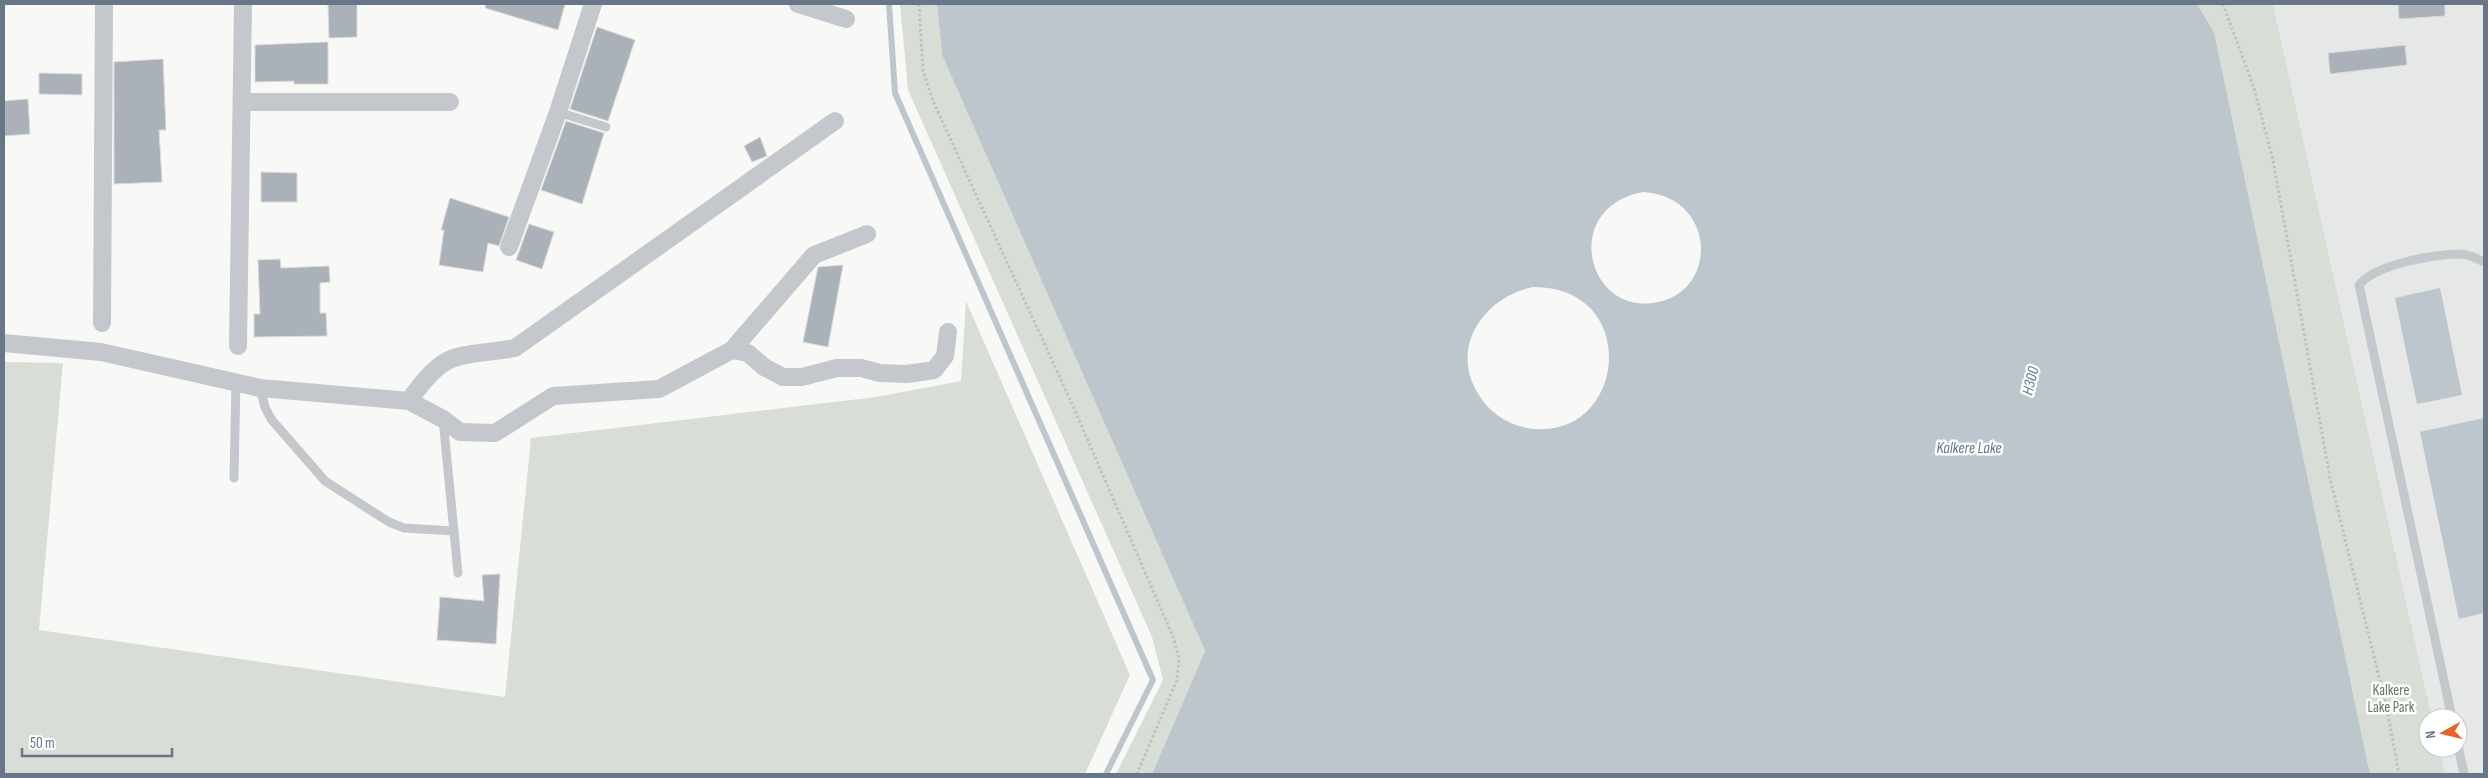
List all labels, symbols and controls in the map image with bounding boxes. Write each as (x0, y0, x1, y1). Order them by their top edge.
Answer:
water label: H300 (2018, 364, 2044, 397)
water label: Kalkere Lake (1936, 439, 2002, 458)
park label: Kalkere Lake Park (2367, 681, 2415, 717)
north arrow (2418, 708, 2468, 758)
scale bar (22, 726, 172, 758)
text: N (2422, 730, 2440, 740)
text: 50 m (30, 734, 55, 753)

